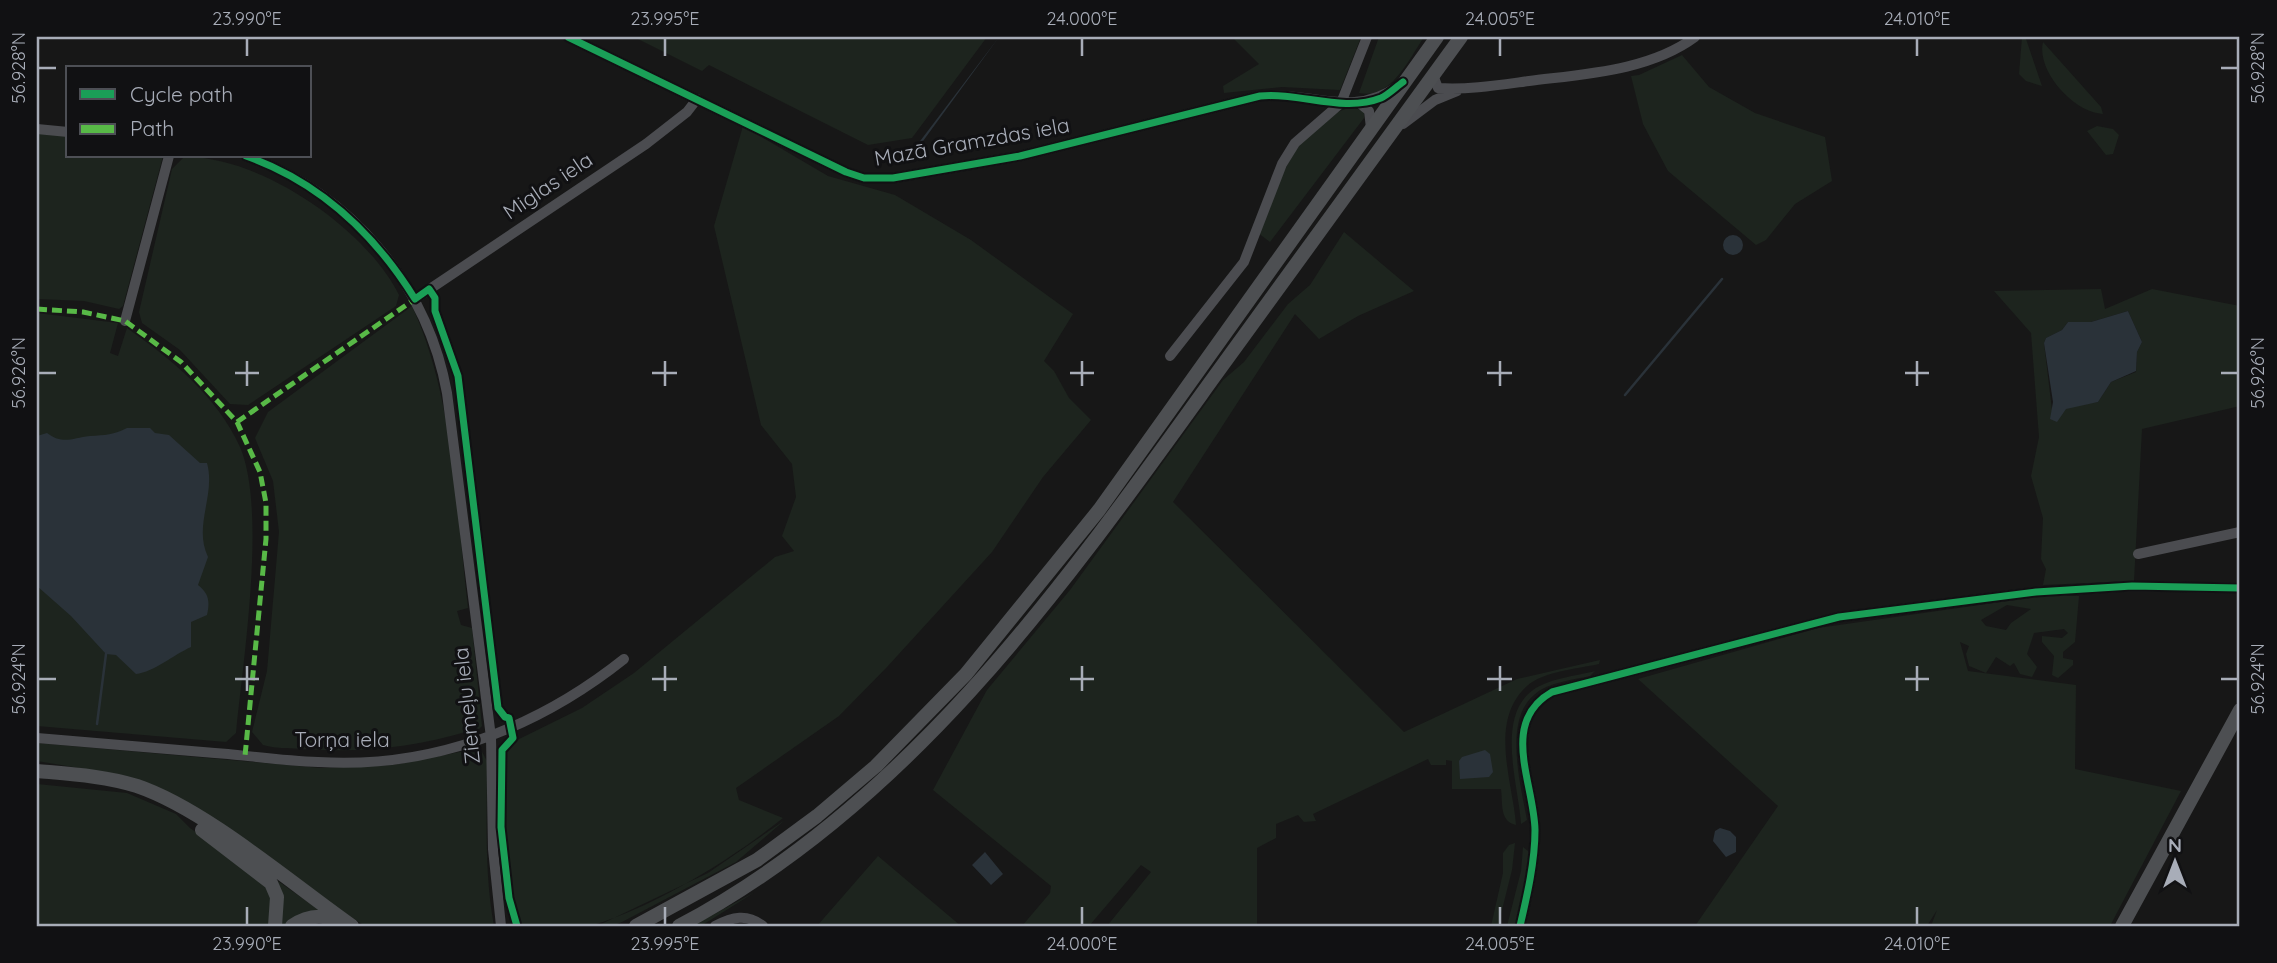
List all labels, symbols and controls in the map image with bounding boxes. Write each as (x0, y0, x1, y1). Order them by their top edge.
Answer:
text: 23.990°E (212, 7, 282, 30)
text: 23.995°E (631, 7, 699, 30)
text: 24.000°E (1047, 7, 1117, 30)
text: 24.005°E (1465, 7, 1535, 30)
text: 24.010°E (1884, 7, 1950, 30)
text: 56.928°N (7, 32, 30, 104)
text: 56.928°N (2246, 32, 2269, 104)
legend (66, 66, 312, 158)
text: Cycle path (130, 81, 233, 107)
street label: Mazā Gramzdas iela (872, 111, 1071, 171)
text: Path (130, 115, 174, 141)
street label: Miglas iela (498, 146, 597, 224)
text: 56.926°N (7, 337, 30, 409)
text: 56.926°N (2246, 337, 2269, 409)
text: 56.924°N (7, 643, 30, 715)
text: 56.924°N (2246, 643, 2269, 715)
street label: Ziemeļu iela (447, 646, 485, 766)
street label: Torņa iela (294, 726, 390, 752)
north arrow (2140, 827, 2210, 897)
text: N (2168, 833, 2182, 857)
text: 23.990°E (212, 932, 282, 955)
text: 23.995°E (631, 932, 699, 955)
text: 24.000°E (1047, 932, 1117, 955)
text: 24.005°E (1465, 932, 1535, 955)
text: 24.010°E (1884, 932, 1950, 955)

